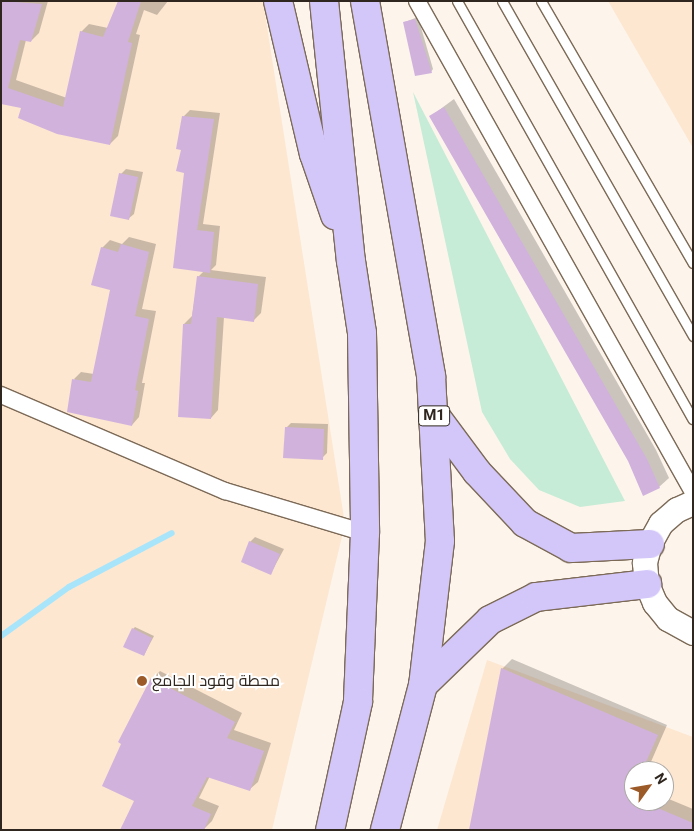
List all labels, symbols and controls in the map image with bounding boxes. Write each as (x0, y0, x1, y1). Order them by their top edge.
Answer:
road number: M1 (418, 404, 450, 428)
place label: محطة وقود الجامع (152, 671, 280, 691)
marker: محطة وقود الجامع (136, 675, 148, 687)
north arrow (624, 761, 674, 811)
text: N (651, 770, 670, 787)

